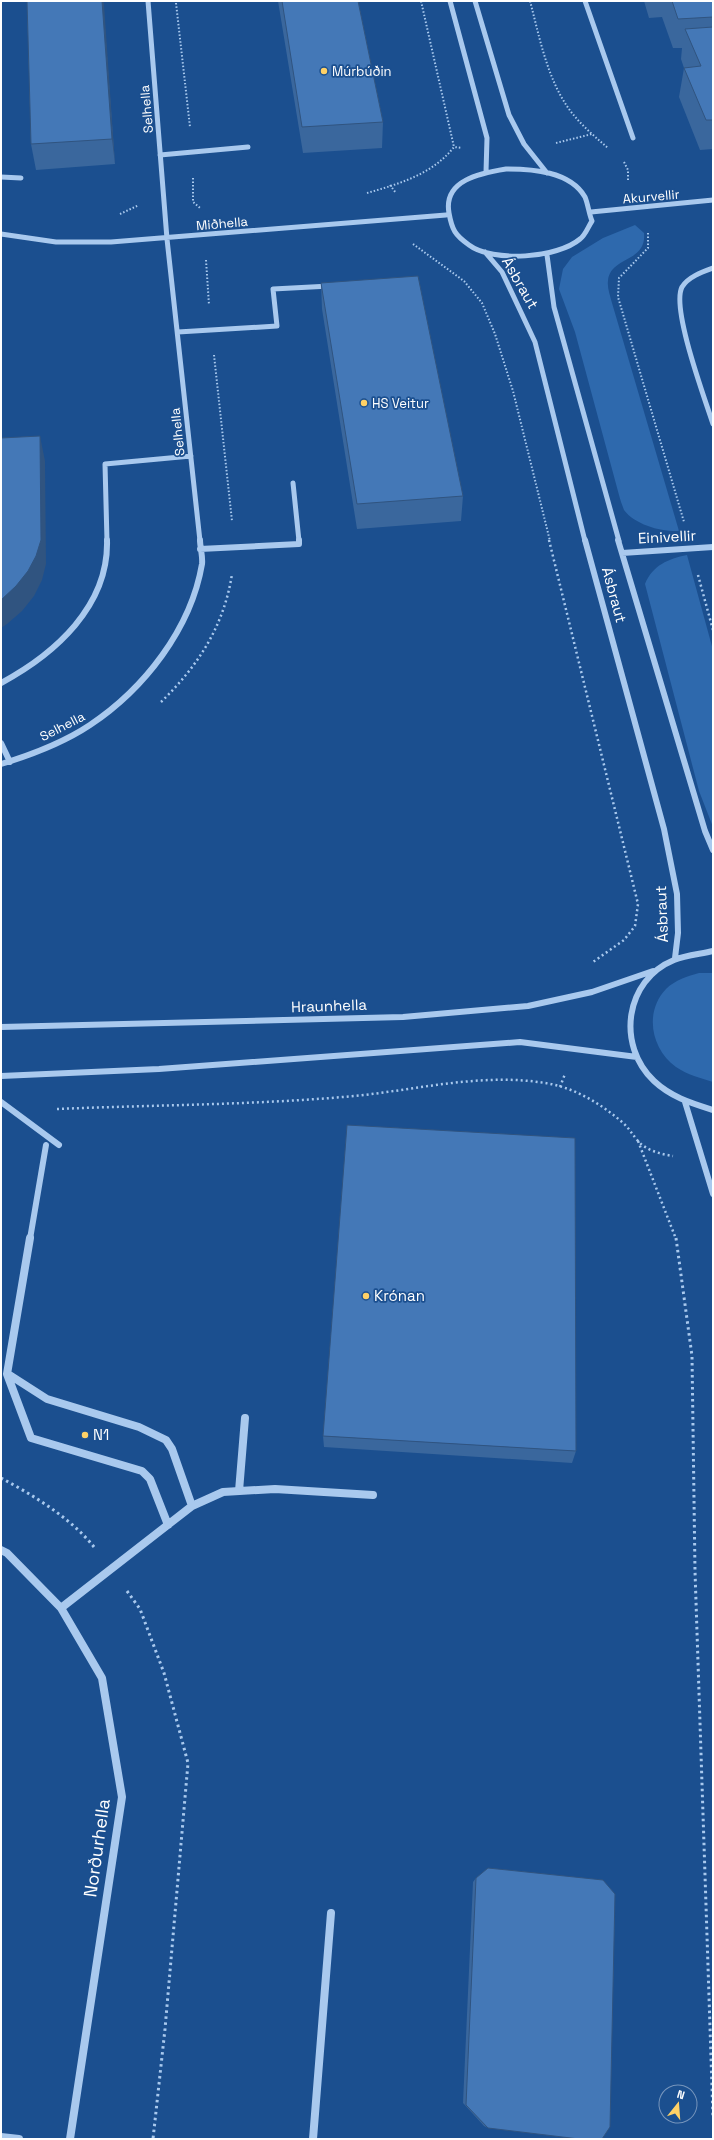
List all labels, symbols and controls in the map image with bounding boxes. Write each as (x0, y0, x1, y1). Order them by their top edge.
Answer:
place label: Múrbúðin (332, 63, 392, 80)
marker: Múrbúðin (319, 66, 329, 76)
street label: Selhella (136, 84, 157, 134)
street label: Akurvellir (622, 186, 680, 207)
street label: Miðhella (195, 213, 249, 234)
street label: Ásbraut (498, 253, 543, 312)
place label: HS Veitur (372, 395, 429, 412)
marker: HS Veitur (359, 398, 369, 408)
street label: Selhella (166, 406, 188, 457)
street label: Einivellir (637, 525, 697, 548)
street label: Ásbraut (598, 565, 631, 625)
street label: Selhella (37, 708, 88, 745)
street label: Ásbraut (651, 885, 672, 943)
street label: Hraunhella (291, 995, 368, 1016)
place label: Krónan (374, 1286, 425, 1305)
marker: Krónan (361, 1291, 371, 1301)
place label: N1 (93, 1425, 109, 1444)
marker: N1 (80, 1430, 90, 1440)
street label: Norðurhella (78, 1797, 115, 1899)
north arrow (658, 2084, 698, 2124)
text: N (675, 2087, 686, 2102)

